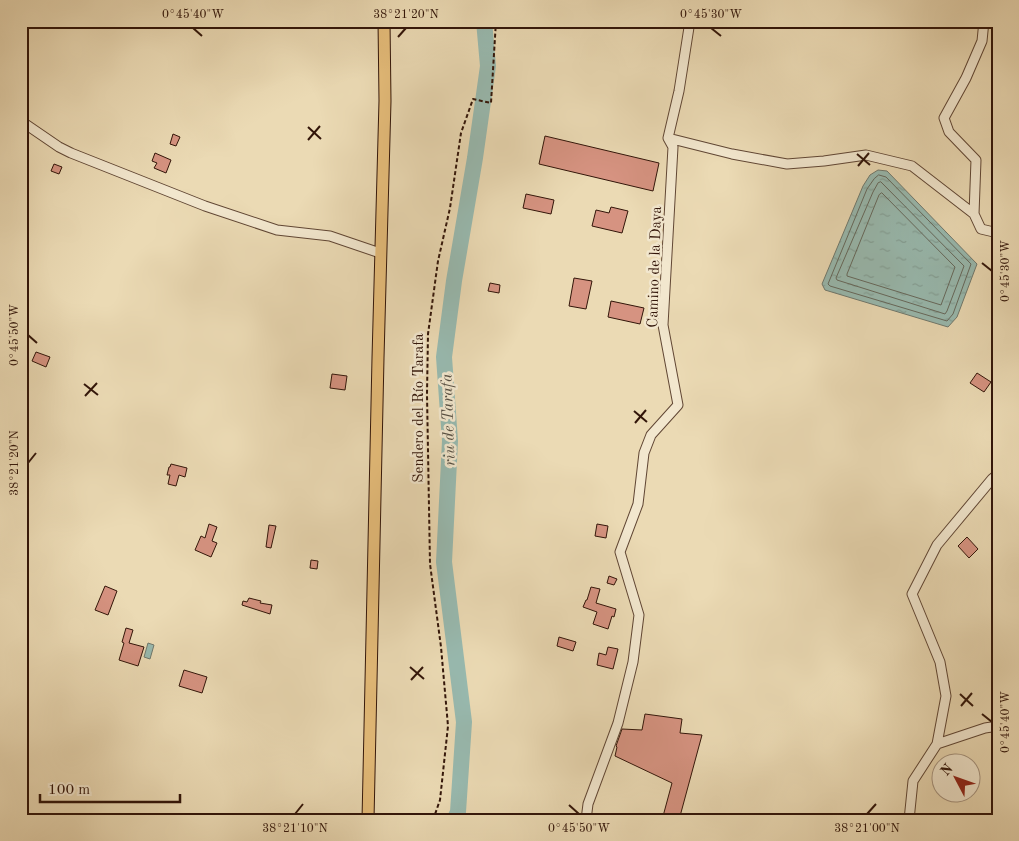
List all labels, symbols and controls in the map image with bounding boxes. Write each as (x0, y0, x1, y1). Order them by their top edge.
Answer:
text: 0°45'40"W (162, 8, 224, 21)
text: 0°45'30"W (680, 8, 742, 21)
text: 38°21'20"N (373, 9, 439, 21)
street label: Camino de la Daya (646, 205, 665, 328)
text: 0°45'30"W (999, 240, 1012, 302)
text: 0°45'50"W (8, 304, 21, 366)
street label: Sendero del Río Tarafa (412, 333, 427, 483)
water label: riu de Tarafa (439, 373, 459, 467)
text: 38°21'20"N (9, 430, 21, 496)
text: 0°45'40"W (999, 691, 1012, 753)
north arrow (932, 754, 982, 804)
text: N (938, 761, 956, 779)
scale bar (40, 771, 180, 803)
text: 100 m (48, 783, 90, 798)
text: 0°45'50"W (548, 822, 610, 835)
text: 38°21'10"N (262, 823, 328, 835)
text: 38°21'00"N (834, 823, 900, 835)

